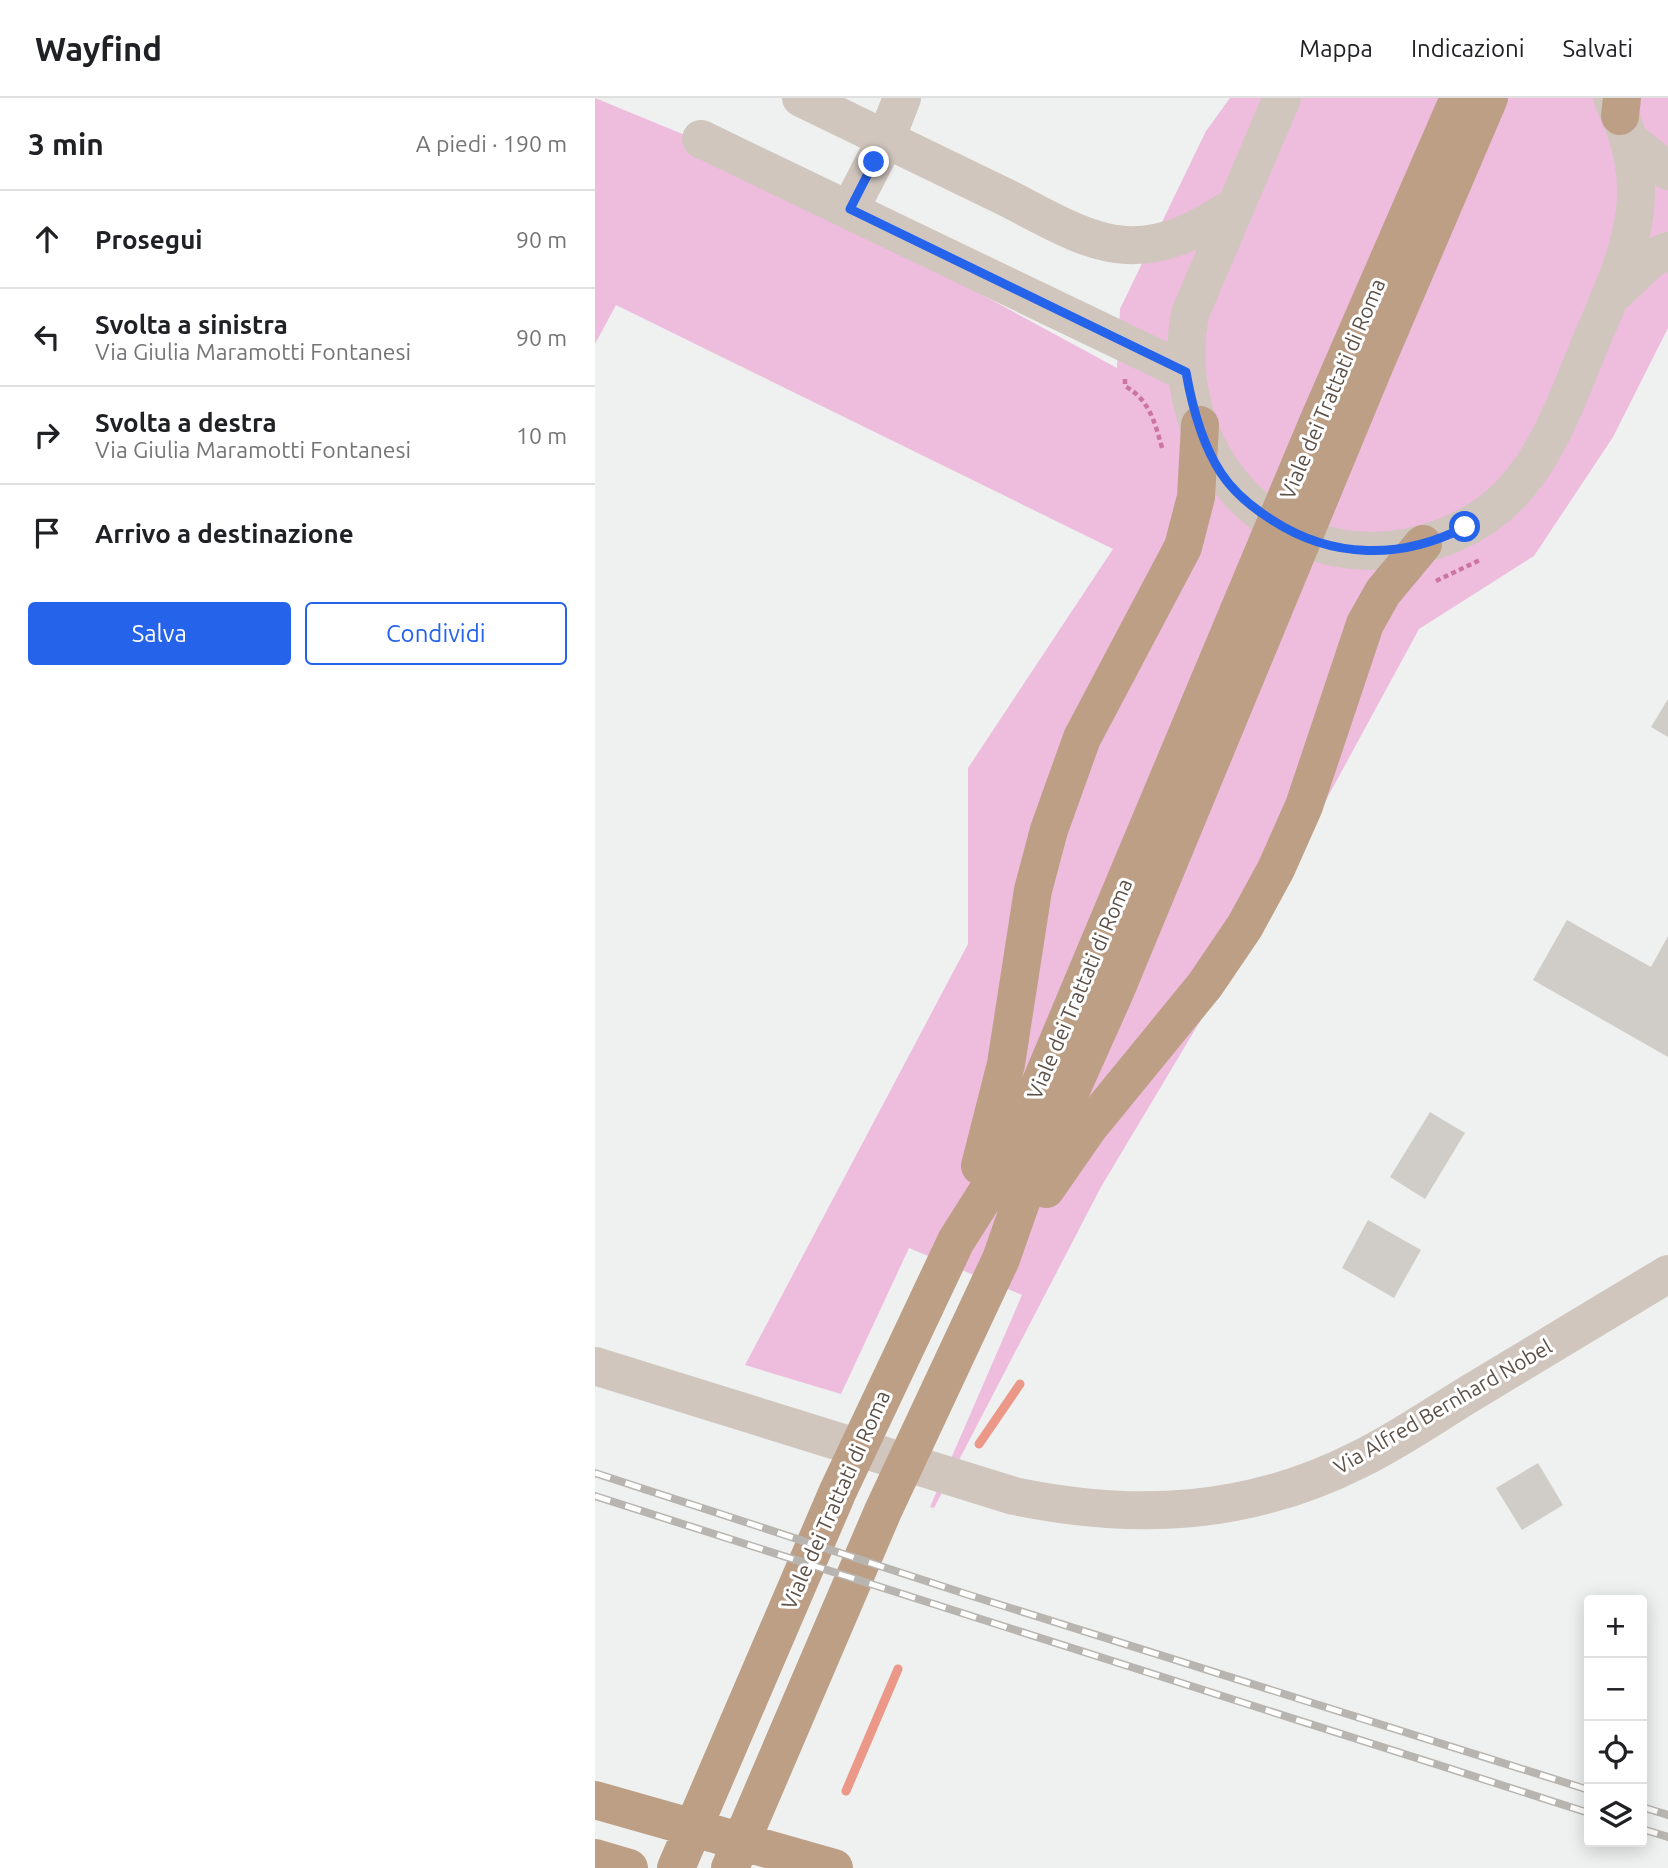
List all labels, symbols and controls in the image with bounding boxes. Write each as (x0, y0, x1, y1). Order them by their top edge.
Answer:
text: Wayfind (35, 30, 162, 67)
text: Mappa (1299, 35, 1373, 62)
text: Indicazioni (1411, 35, 1525, 62)
text: Salvati (1563, 35, 1633, 62)
text: 3 min (28, 127, 104, 161)
text: A piedi · 190 m (416, 131, 567, 156)
route end (858, 146, 889, 177)
icon: ahead (28, 220, 66, 258)
text: Prosegui (95, 225, 203, 254)
text: 90 m (516, 227, 567, 252)
street label: Viale dei Trattati di Roma (1275, 275, 1389, 502)
text: Svolta a sinistra (95, 310, 288, 339)
icon: left (28, 318, 66, 356)
text: 90 m (516, 325, 567, 350)
text: Via Giulia Maramotti Fontanesi (95, 339, 411, 364)
text: Svolta a destra (95, 408, 277, 437)
icon: right (28, 416, 66, 454)
text: 10 m (516, 423, 567, 448)
text: Via Giulia Maramotti Fontanesi (95, 437, 411, 462)
route start (1449, 511, 1480, 542)
icon: arrive (28, 514, 66, 552)
text: Arrivo a destinazione (95, 519, 354, 548)
button: Salva (28, 602, 291, 665)
button: Condividi (305, 602, 567, 665)
street label: Viale dei Trattati di Roma (1022, 875, 1136, 1102)
street label: Via Alfred Bernhard Nobel (1329, 1334, 1556, 1478)
street label: Viale dei Trattati di Roma (776, 1386, 894, 1613)
map controls (1584, 1595, 1647, 1847)
button: + (1584, 1595, 1647, 1658)
button: − (1584, 1658, 1647, 1721)
button: locate (1584, 1721, 1647, 1784)
button: layers (1584, 1784, 1647, 1847)

